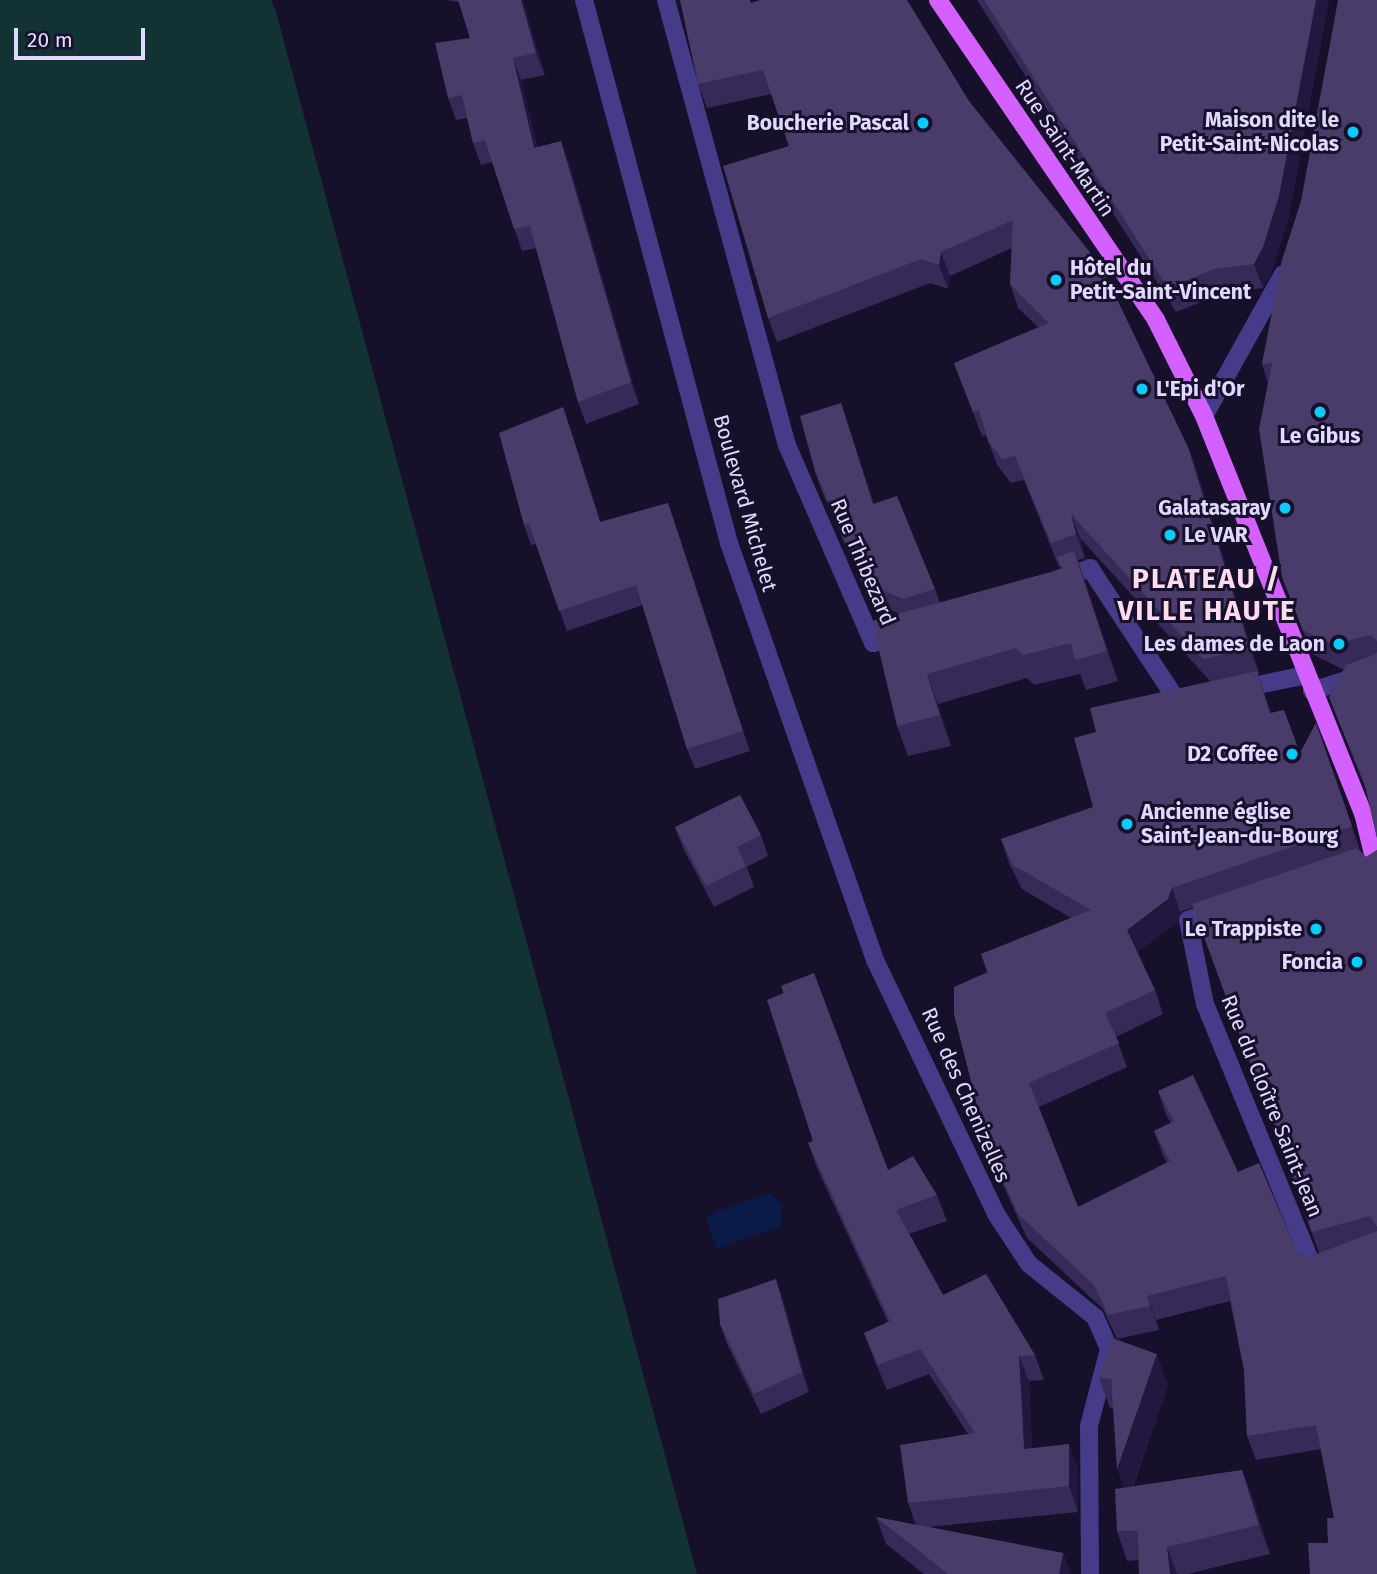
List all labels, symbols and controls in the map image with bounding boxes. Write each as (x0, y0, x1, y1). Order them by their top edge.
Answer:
scale bar (18, 14, 149, 58)
text: 20 m (27, 27, 73, 53)
street label: Rue Saint-Martin (1010, 75, 1120, 221)
place label: Maison dite le Petit-Saint-Nicolas (1160, 107, 1339, 157)
place label: Boucherie Pascal (747, 110, 909, 136)
marker: Boucherie Pascal (915, 115, 931, 131)
marker: Maison dite le Petit-Saint-Nicolas (1345, 124, 1361, 140)
place label: Hôtel du Petit-Saint-Vincent (1070, 255, 1251, 305)
marker: Hôtel du Petit-Saint-Vincent (1048, 272, 1064, 288)
place label: L'Epi d'Or (1156, 376, 1244, 402)
marker: L'Epi d'Or (1134, 381, 1150, 397)
marker: Le Gibus (1312, 404, 1328, 420)
street label: Boulevard Michelet (708, 412, 782, 594)
place label: Le Gibus (1280, 423, 1360, 449)
street label: Rue Thibezard (825, 495, 901, 629)
place label: Galatasaray (1158, 495, 1271, 521)
marker: Galatasaray (1277, 500, 1293, 516)
place label: Le VAR (1184, 522, 1248, 548)
marker: Le VAR (1162, 527, 1178, 543)
district label: PLATEAU / VILLE HAUTE (1119, 562, 1295, 628)
place label: Les dames de Laon (1144, 631, 1325, 657)
marker: Les dames de Laon (1331, 636, 1347, 652)
place label: D2 Coffee (1187, 741, 1278, 767)
marker: D2 Coffee (1284, 746, 1300, 762)
place label: Ancienne église Saint-Jean-du-Bourg (1141, 799, 1338, 849)
marker: Ancienne église Saint-Jean-du-Bourg (1119, 816, 1135, 832)
place label: Le Trappiste (1185, 916, 1302, 942)
marker: Le Trappiste (1308, 921, 1324, 937)
place label: Foncia (1282, 949, 1343, 975)
marker: Foncia (1349, 954, 1365, 970)
street label: Rue du Cloître Saint-Jean (1216, 991, 1328, 1221)
street label: Rue des Chenizelles (916, 1004, 1016, 1186)

